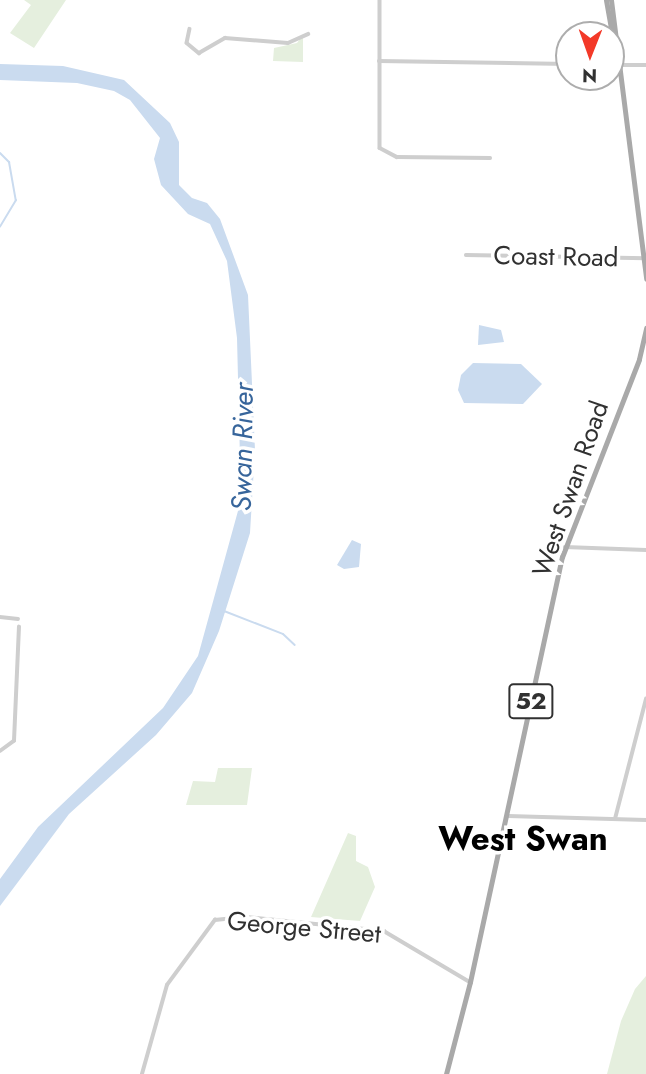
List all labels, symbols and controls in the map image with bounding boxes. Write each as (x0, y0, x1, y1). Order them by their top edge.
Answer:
north arrow (555, 21, 625, 91)
text: N (582, 62, 597, 89)
street label: Coast Road (493, 240, 619, 274)
water label: Swan River (225, 382, 261, 512)
street label: West Swan Road (526, 397, 616, 581)
road number: 52 (508, 680, 554, 722)
district label: West Swan (438, 819, 608, 859)
street label: George Street (226, 906, 382, 950)

